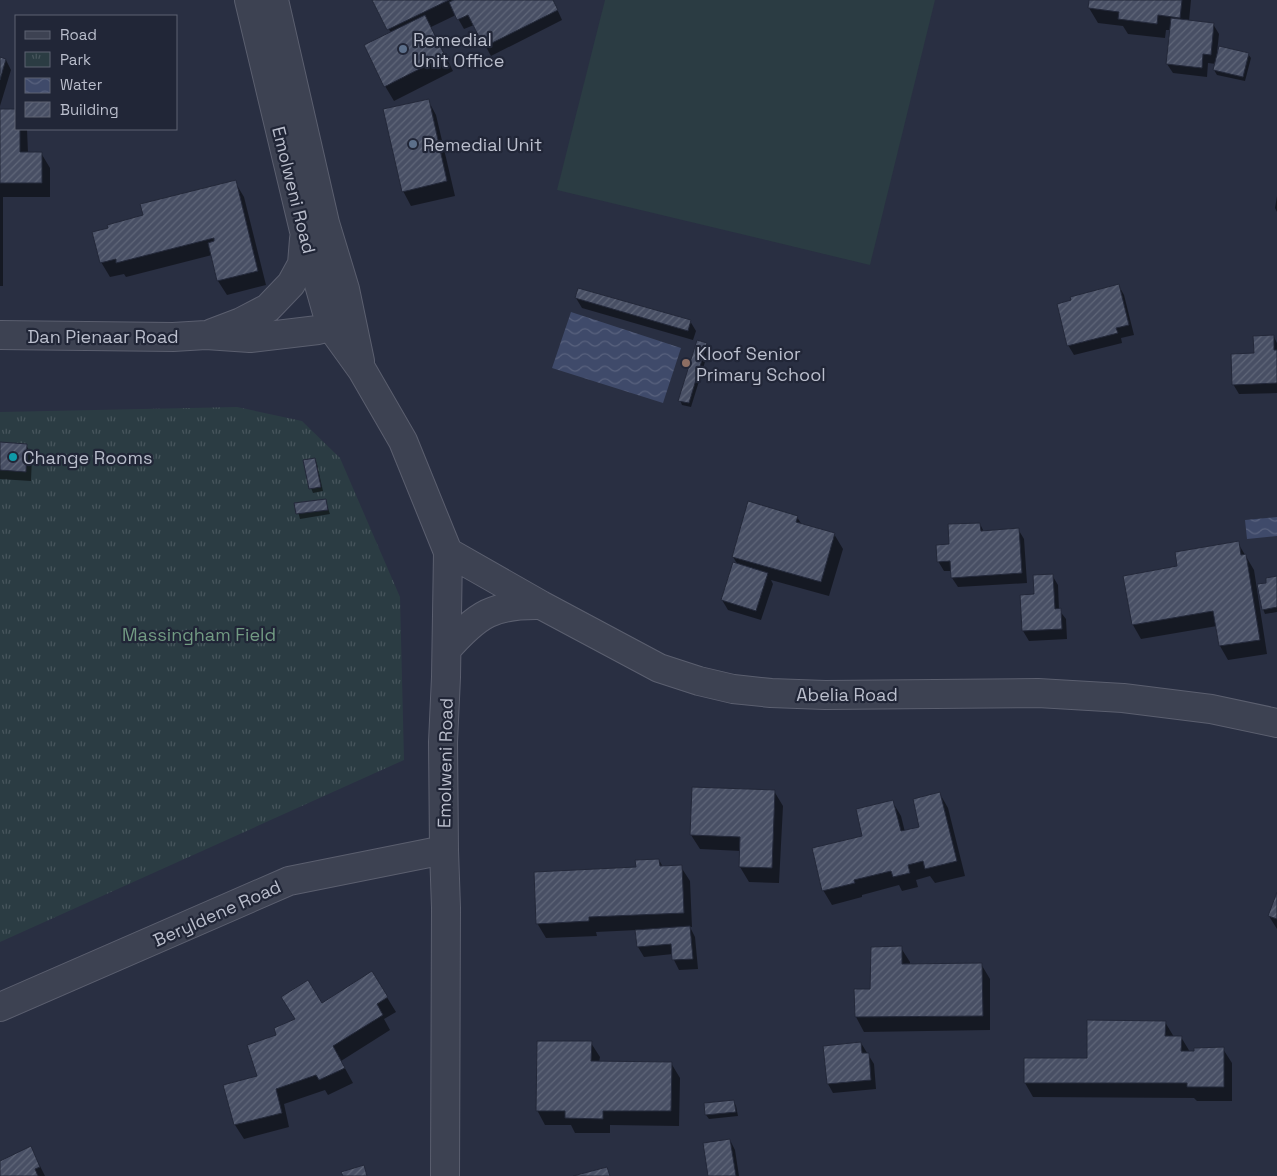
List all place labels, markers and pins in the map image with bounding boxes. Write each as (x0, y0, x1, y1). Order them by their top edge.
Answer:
place label: Remedial Unit Office (413, 28, 505, 72)
marker: Remedial Unit Office (397, 43, 409, 55)
place label: Remedial Unit (423, 133, 542, 156)
marker: Remedial Unit (407, 138, 419, 150)
place label: Kloof Senior Primary School (696, 342, 826, 386)
marker: Kloof Senior Primary School (680, 357, 692, 369)
place label: Change Rooms (23, 446, 152, 469)
marker: Change Rooms (7, 451, 19, 463)

